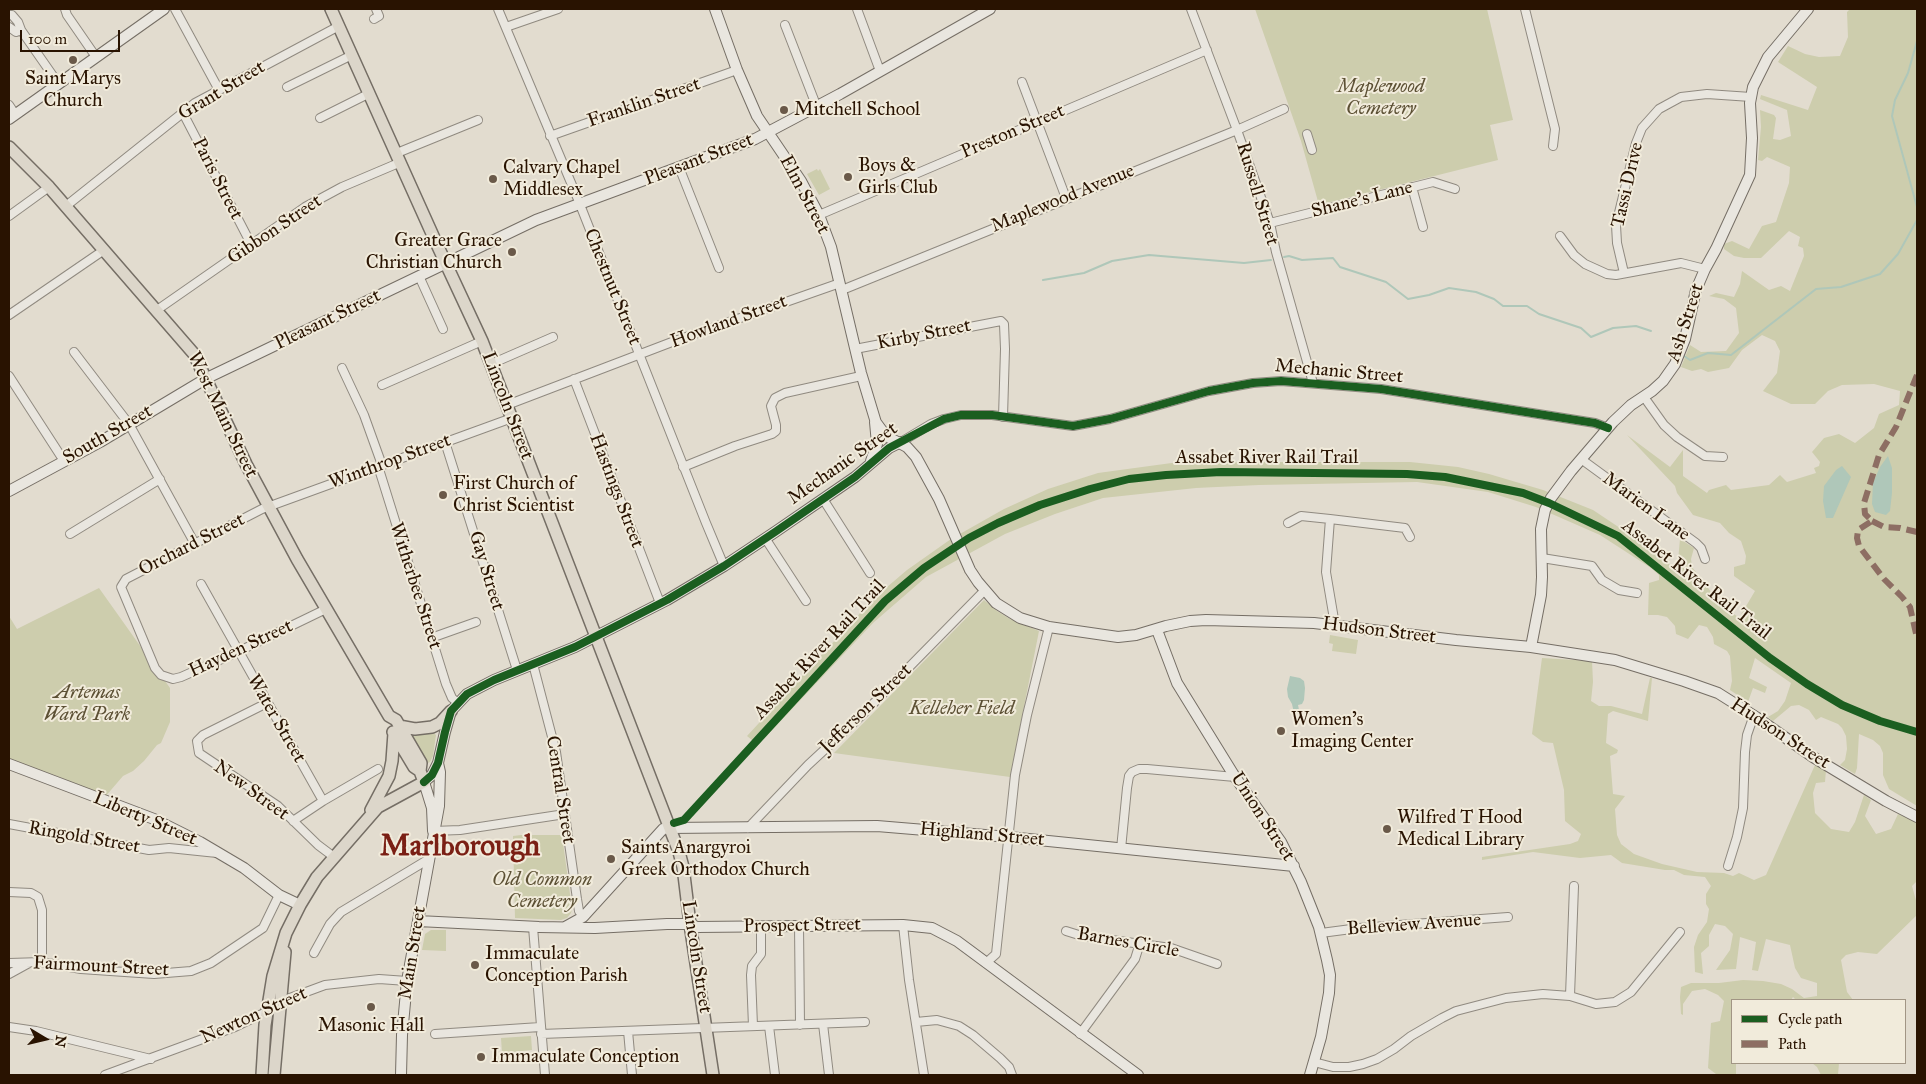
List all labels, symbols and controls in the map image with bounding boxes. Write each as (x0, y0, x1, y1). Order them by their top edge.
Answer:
scale bar (22, 20, 122, 52)
text: 100 m (28, 30, 67, 48)
marker: Saint Marys Church (67, 54, 79, 66)
street label: Grant Street (174, 56, 270, 126)
place label: Saint Marys Church (25, 68, 121, 112)
street label: Franklin Street (584, 73, 704, 133)
park label: Maplewood Cemetery (1337, 76, 1425, 120)
place label: Mitchell School (794, 99, 920, 121)
street label: Preston Street (958, 100, 1068, 164)
marker: Mitchell School (778, 104, 790, 116)
street label: Pleasant Street (641, 129, 757, 191)
street label: Paris Street (187, 134, 247, 224)
street label: Russell Street (1231, 140, 1283, 248)
street label: Tassi Drive (1607, 140, 1649, 230)
street label: Elm Street (774, 152, 834, 238)
place label: Boys & Girls Club (858, 155, 938, 199)
place label: Calvary Chapel Middlesex (503, 157, 620, 201)
street label: Maplewood Avenue (988, 160, 1138, 238)
marker: Boys & Girls Club (842, 171, 854, 183)
marker: Calvary Chapel Middlesex (487, 173, 499, 185)
street label: Shane's Lane (1309, 176, 1415, 224)
street label: Gibbon Street (224, 190, 326, 270)
street label: Chestnut Street (578, 226, 646, 348)
place label: Greater Grace Christian Church (366, 230, 502, 274)
marker: Greater Grace Christian Church (506, 246, 518, 258)
street label: Ash Street (1663, 281, 1709, 365)
street label: Pleasant Street (271, 285, 385, 355)
street label: Howland Street (668, 290, 790, 354)
street label: Kirby Street (875, 315, 973, 355)
street label: West Main Street (182, 348, 262, 482)
street label: Lincoln Street (476, 349, 538, 463)
street label: Mechanic Street (1274, 355, 1404, 389)
street label: South Street (59, 400, 157, 470)
street label: Mechanic Street (784, 418, 902, 510)
street label: Winthrop Street (326, 429, 454, 495)
street label: Hastings Street (584, 431, 648, 551)
street label: Assabet River Rail Trail (1176, 447, 1358, 469)
street label: Marien Lane (1598, 468, 1694, 546)
place label: First Church of Christ Scientist (453, 473, 575, 517)
marker: First Church of Christ Scientist (437, 489, 449, 501)
street label: Orchard Street (135, 509, 249, 581)
street label: Assabet River Rail Trail (1617, 515, 1775, 645)
street label: Witherbee Street (384, 520, 446, 652)
street label: Gay Street (463, 529, 509, 613)
street label: Assabet River Rail Trail (749, 575, 891, 725)
street label: Hudson Street (1321, 613, 1437, 649)
street label: Hayden Street (185, 615, 297, 683)
street label: Jefferson Street (815, 659, 917, 759)
street label: Water Street (242, 671, 310, 767)
park label: Artemas Ward Park (44, 682, 130, 726)
street label: Hudson Street (1726, 693, 1834, 775)
park label: Kelleher Field (909, 698, 1015, 720)
place label: Women's Imaging Center (1291, 709, 1413, 753)
marker: Women's Imaging Center (1275, 725, 1287, 737)
street label: Central Street (540, 734, 580, 846)
street label: New Street (209, 756, 293, 826)
street label: Union Street (1225, 768, 1299, 866)
street label: Liberty Street (90, 787, 200, 851)
place label: Wilfred T Hood Medical Library (1397, 807, 1524, 851)
street label: Ringold Street (26, 817, 142, 859)
street label: Highland Street (919, 818, 1045, 852)
marker: Wilfred T Hood Medical Library (1381, 823, 1393, 835)
district label: Marlborough (380, 831, 540, 865)
place label: Saints Anargyroi Greek Orthodox Church (621, 837, 810, 881)
marker: Saints Anargyroi Greek Orthodox Church (605, 853, 617, 865)
park label: Old Common Cemetery (492, 869, 592, 913)
street label: Lincoln Street (676, 899, 716, 1015)
street label: Main Street (394, 905, 432, 1001)
street label: Belleview Avenue (1346, 909, 1482, 941)
street label: Prospect Street (743, 914, 861, 938)
street label: Barnes Circle (1075, 923, 1181, 963)
place label: Immaculate Conception Parish (485, 943, 628, 987)
street label: Fairmount Street (32, 952, 170, 982)
marker: Immaculate Conception Parish (469, 959, 481, 971)
street label: Newton Street (197, 982, 311, 1050)
legend (1731, 999, 1906, 1064)
marker: Masonic Hall (365, 1001, 377, 1013)
text: Cycle path (1778, 1010, 1842, 1028)
north arrow (20, 1014, 70, 1064)
place label: Masonic Hall (318, 1015, 424, 1037)
text: N (51, 1034, 70, 1049)
text: Path (1778, 1035, 1806, 1053)
place label: Immaculate Conception (491, 1046, 679, 1068)
marker: Immaculate Conception (475, 1051, 487, 1063)

